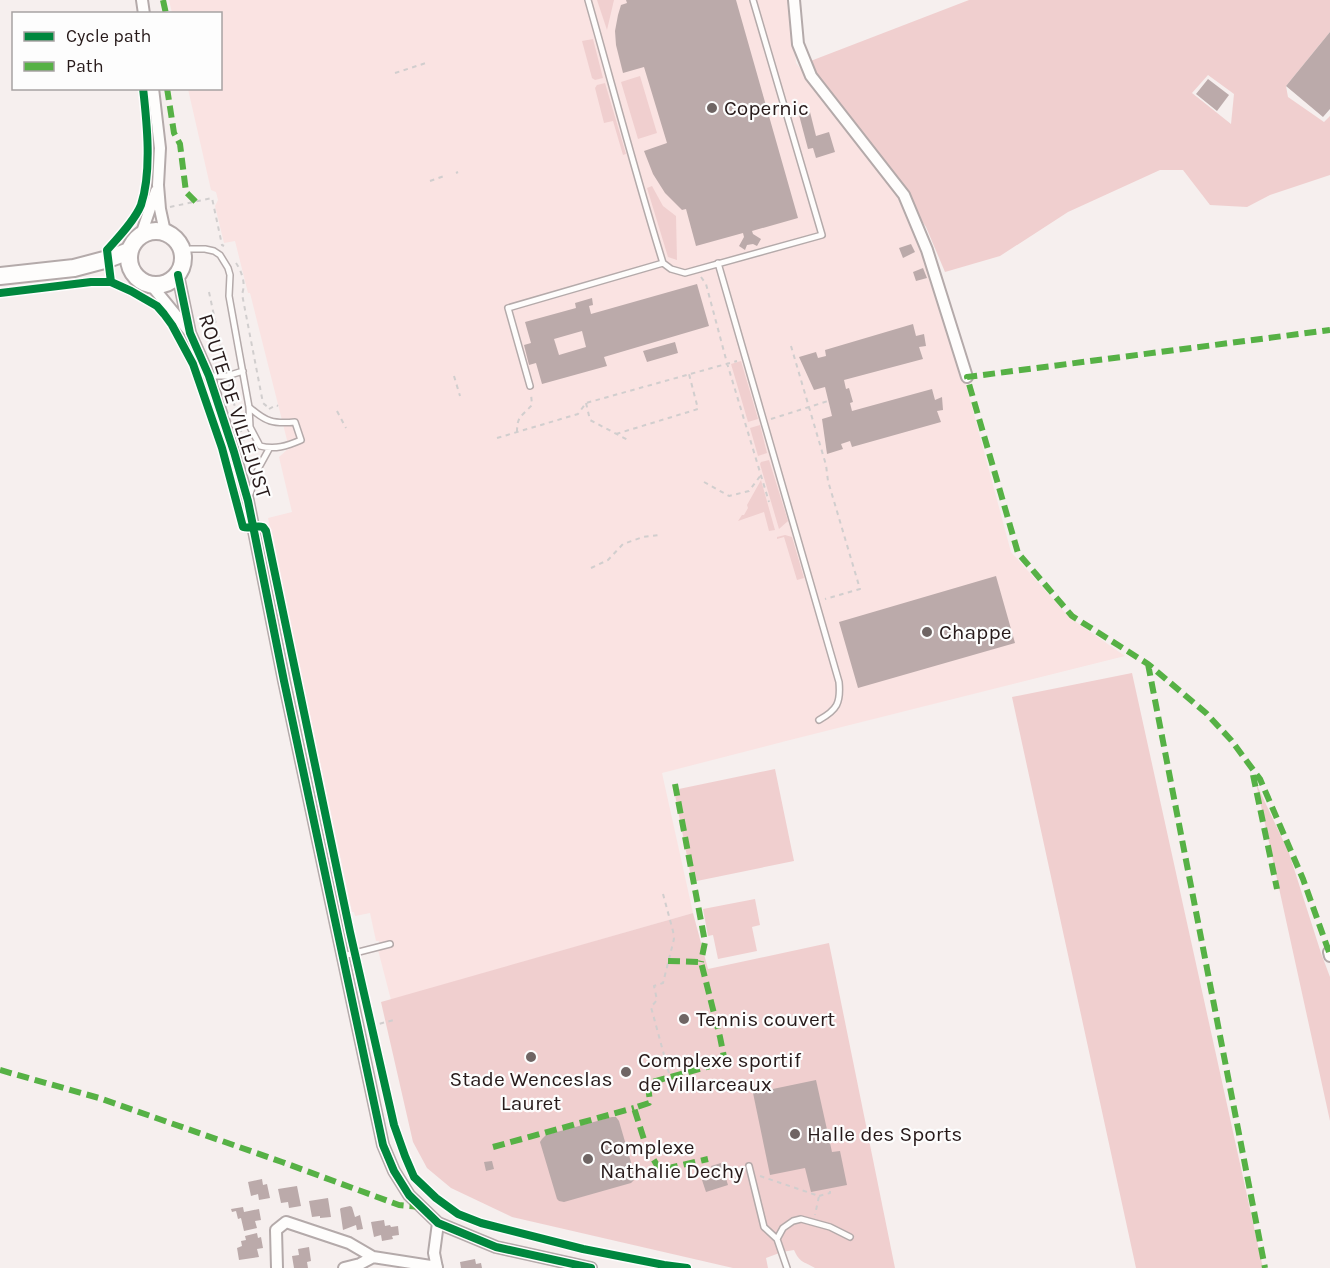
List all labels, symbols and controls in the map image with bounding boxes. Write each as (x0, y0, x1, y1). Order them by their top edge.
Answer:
legend (12, 12, 222, 90)
text: Cycle path (66, 25, 151, 47)
text: Path (66, 55, 104, 77)
place label: Copernic (724, 96, 809, 120)
marker: Copernic (705, 101, 719, 115)
street label: ROUTE DE VILLEJUST (194, 311, 276, 502)
place label: Chappe (939, 620, 1011, 644)
marker: Chappe (920, 625, 934, 639)
place label: Tennis couvert (696, 1007, 835, 1031)
marker: Tennis couvert (677, 1012, 691, 1026)
place label: Complexe sportif de Villarceaux (638, 1048, 802, 1096)
marker: Stade Wenceslas Lauret (524, 1050, 538, 1064)
marker: Complexe sportif de Villarceaux (619, 1065, 633, 1079)
place label: Stade Wenceslas Lauret (449, 1067, 613, 1115)
place label: Halle des Sports (807, 1122, 962, 1146)
marker: Halle des Sports (788, 1127, 802, 1141)
place label: Complexe Nathalie Dechy (600, 1135, 744, 1183)
marker: Complexe Nathalie Dechy (581, 1152, 595, 1166)

